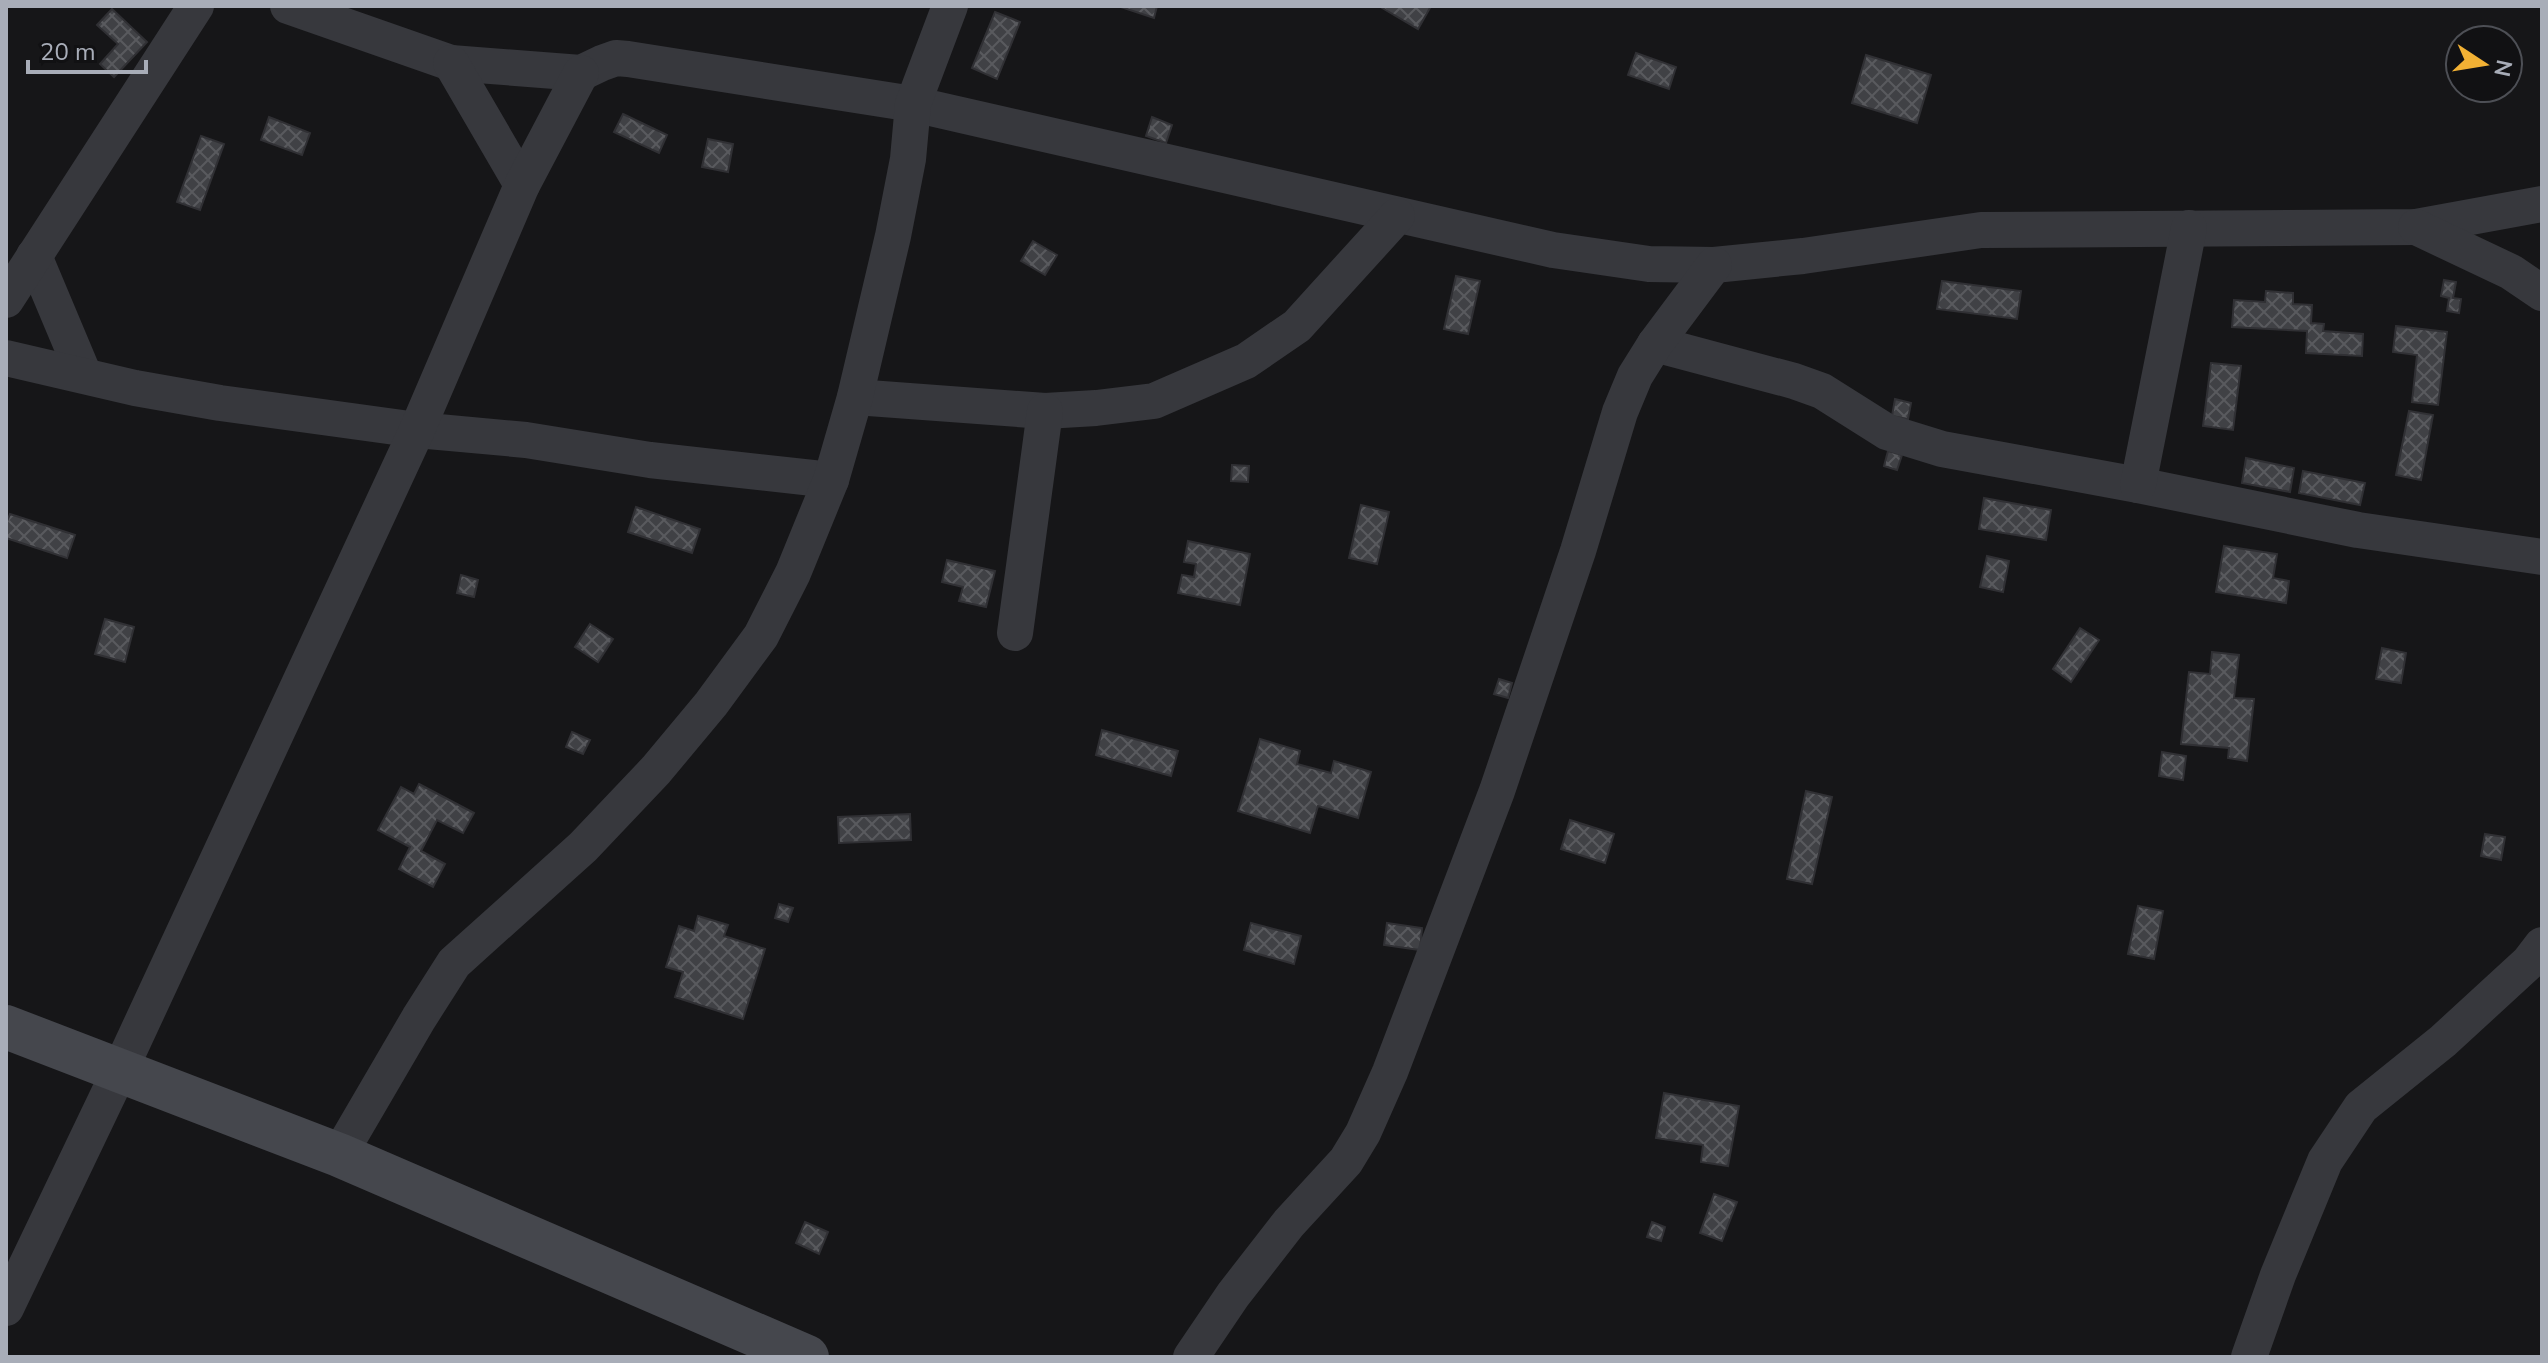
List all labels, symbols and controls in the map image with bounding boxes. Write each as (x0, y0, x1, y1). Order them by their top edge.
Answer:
scale bar (28, 24, 146, 74)
north arrow (2444, 24, 2524, 104)
text: 20 m (40, 36, 96, 68)
text: N (2486, 57, 2519, 79)

